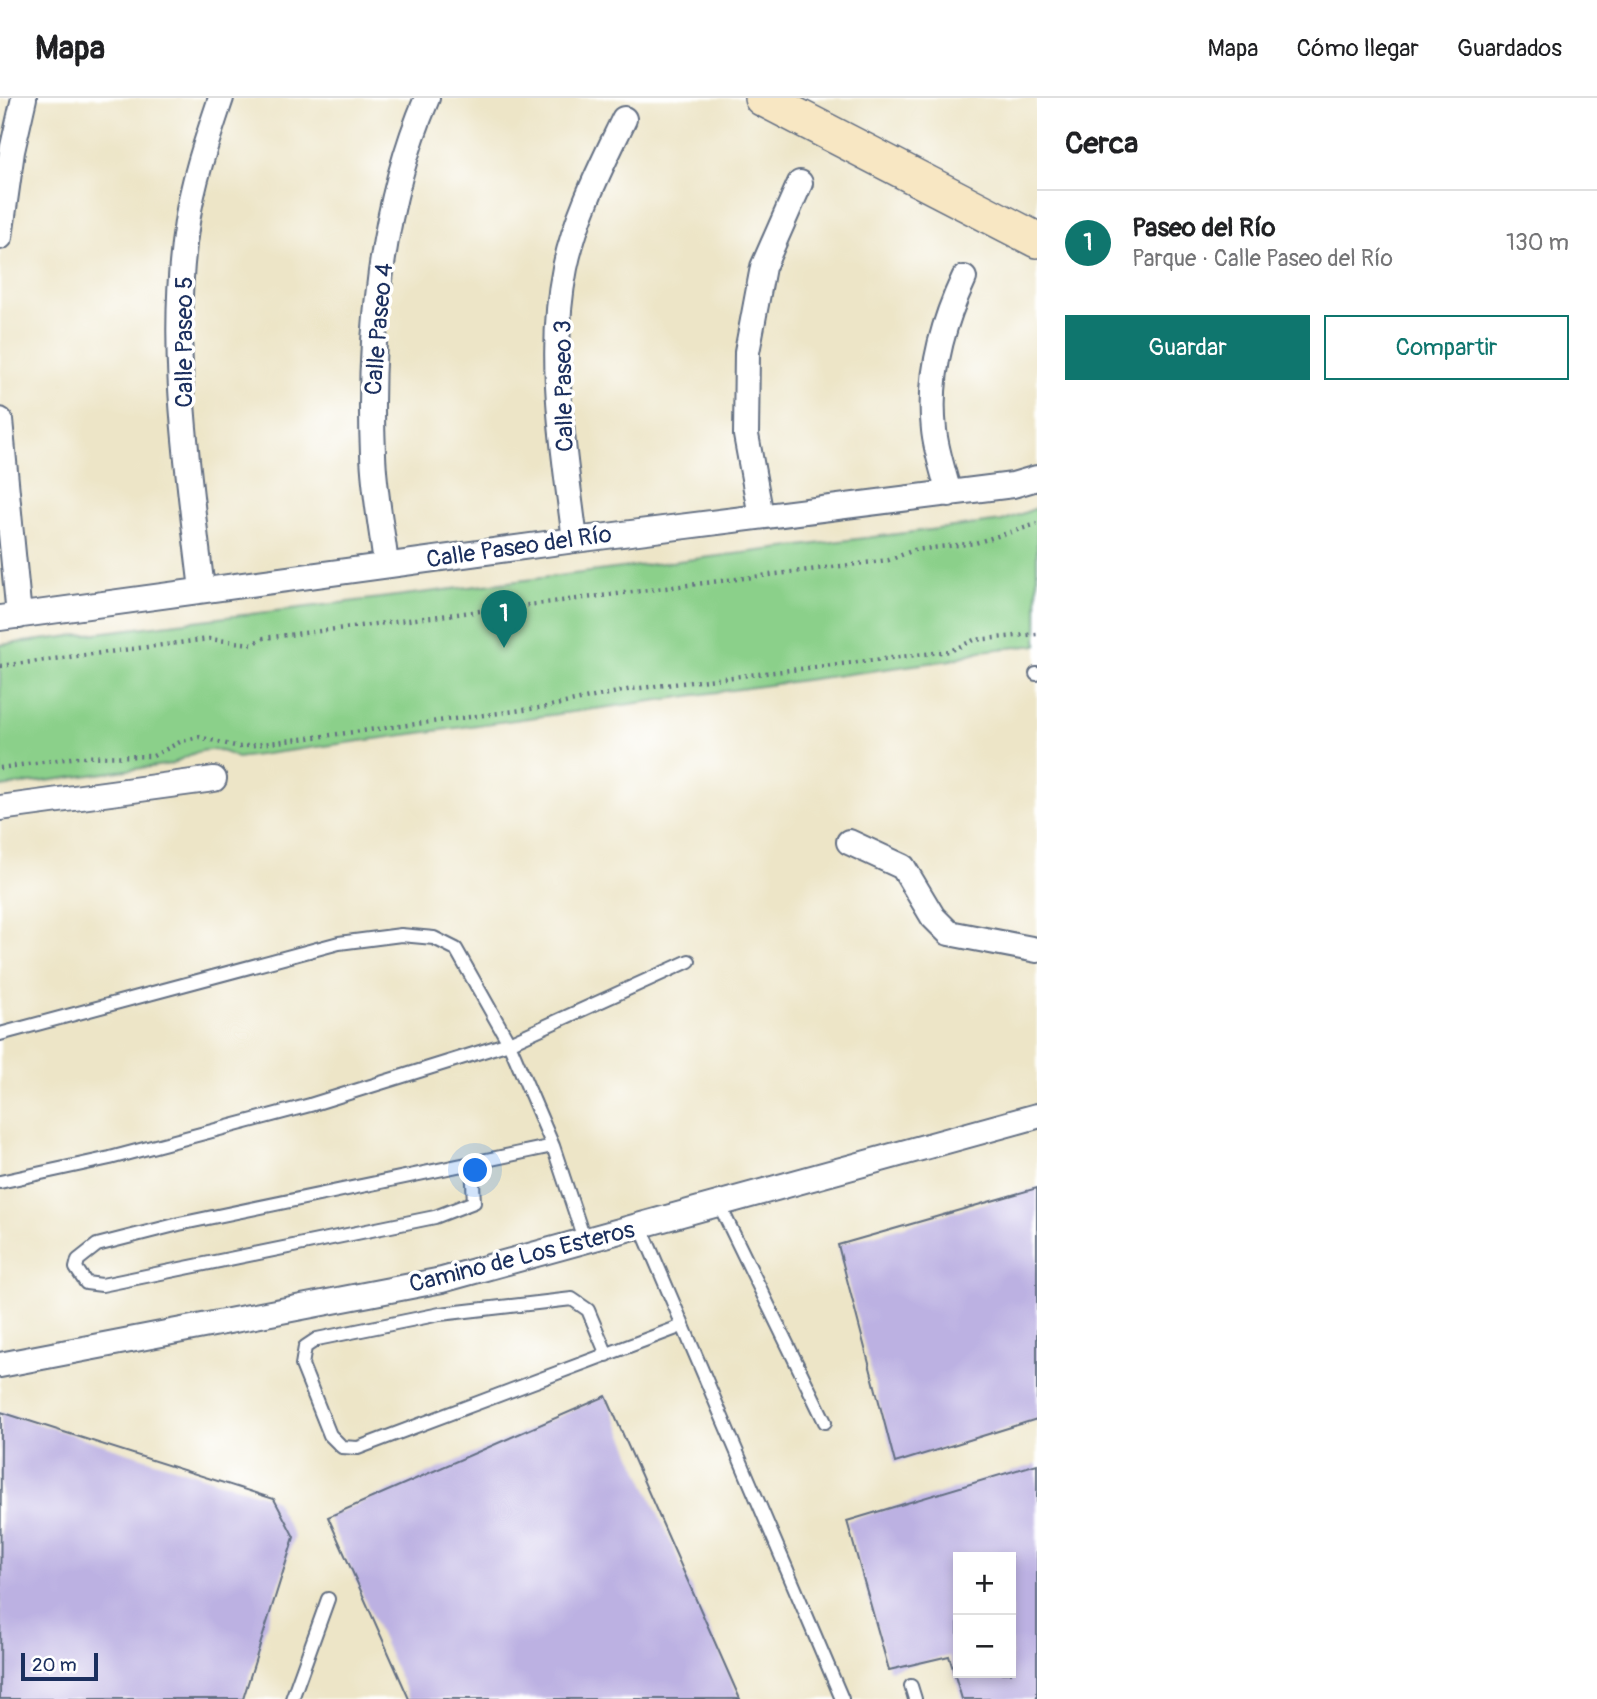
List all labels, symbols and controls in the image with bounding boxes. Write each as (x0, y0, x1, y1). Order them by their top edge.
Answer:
text: Mapa (35, 28, 105, 69)
text: Mapa (1208, 34, 1259, 63)
text: Cómo llegar (1297, 34, 1419, 63)
text: Guardados (1457, 34, 1562, 63)
text: Cerca (1065, 125, 1138, 162)
text: Paseo del Río (1132, 212, 1275, 244)
text: 1 (1084, 228, 1093, 257)
text: 130 m (1506, 228, 1569, 257)
text: Parque · Calle Paseo del Río (1132, 244, 1393, 273)
street label: Calle Paseo 4 (359, 262, 399, 396)
street label: Calle Paseo 5 (170, 276, 199, 408)
button: Guardar (1065, 315, 1310, 380)
button: Compartir (1324, 315, 1569, 380)
street label: Calle Paseo 3 (548, 320, 580, 452)
street label: Calle Paseo del Río (424, 520, 614, 574)
pin: 1 (481, 590, 527, 648)
your location (458, 1153, 492, 1187)
street label: Camino de Los Esteros (406, 1215, 638, 1299)
map controls (953, 1552, 1016, 1678)
button: + (953, 1552, 1016, 1615)
button: − (953, 1615, 1016, 1678)
scale bar (21, 1650, 98, 1682)
text: 20 m (32, 1653, 77, 1677)

